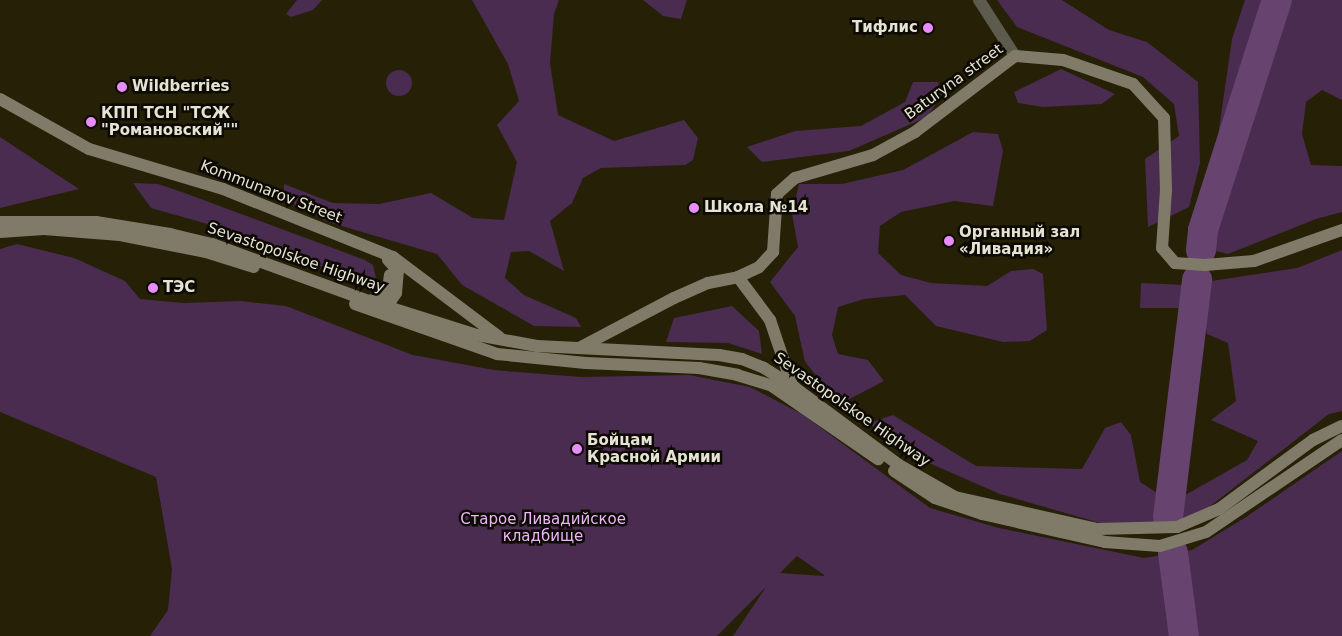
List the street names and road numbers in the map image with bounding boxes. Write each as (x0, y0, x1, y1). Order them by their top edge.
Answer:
street label: Baturyna street (901, 40, 1007, 124)
street label: Kommunarov Street (198, 157, 344, 227)
street label: Sevastopolskoe Highway (205, 219, 387, 297)
street label: Sevastopolskoe Highway (770, 349, 934, 471)

